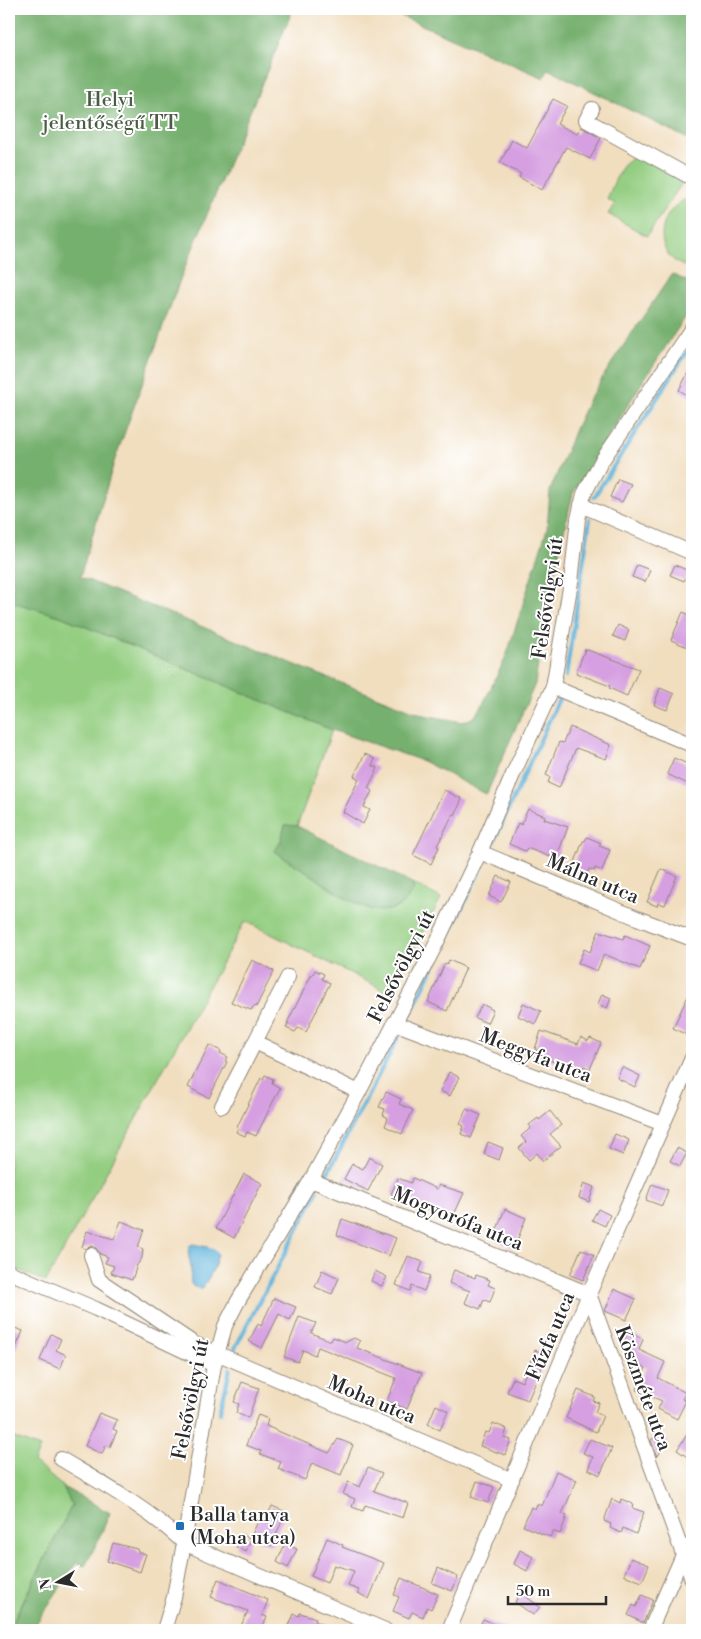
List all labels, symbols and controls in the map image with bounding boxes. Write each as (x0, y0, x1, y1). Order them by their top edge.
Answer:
park label: Helyi jelentőségű TT (41, 88, 178, 136)
street label: Felsővölgyi út (528, 535, 569, 661)
street label: Málna utca (542, 849, 643, 910)
street label: Felsővölgyi út (363, 906, 441, 1027)
street label: Meggyfa utca (476, 1024, 596, 1090)
street label: Mogyorófa utca (388, 1182, 527, 1257)
street label: Fűzfa utca (522, 1288, 582, 1385)
street label: Köszméte utca (608, 1323, 677, 1455)
street label: Felsővölgyi út (167, 1336, 216, 1462)
street label: Moha utca (323, 1371, 420, 1431)
place label: Balla tanya (Moha utca) (189, 1503, 296, 1551)
marker: Balla tanya (Moha utca) (174, 1520, 186, 1532)
north arrow (32, 1556, 82, 1606)
scale bar (508, 1574, 606, 1606)
text: N (36, 1577, 56, 1591)
text: 50 m (516, 1582, 550, 1601)

